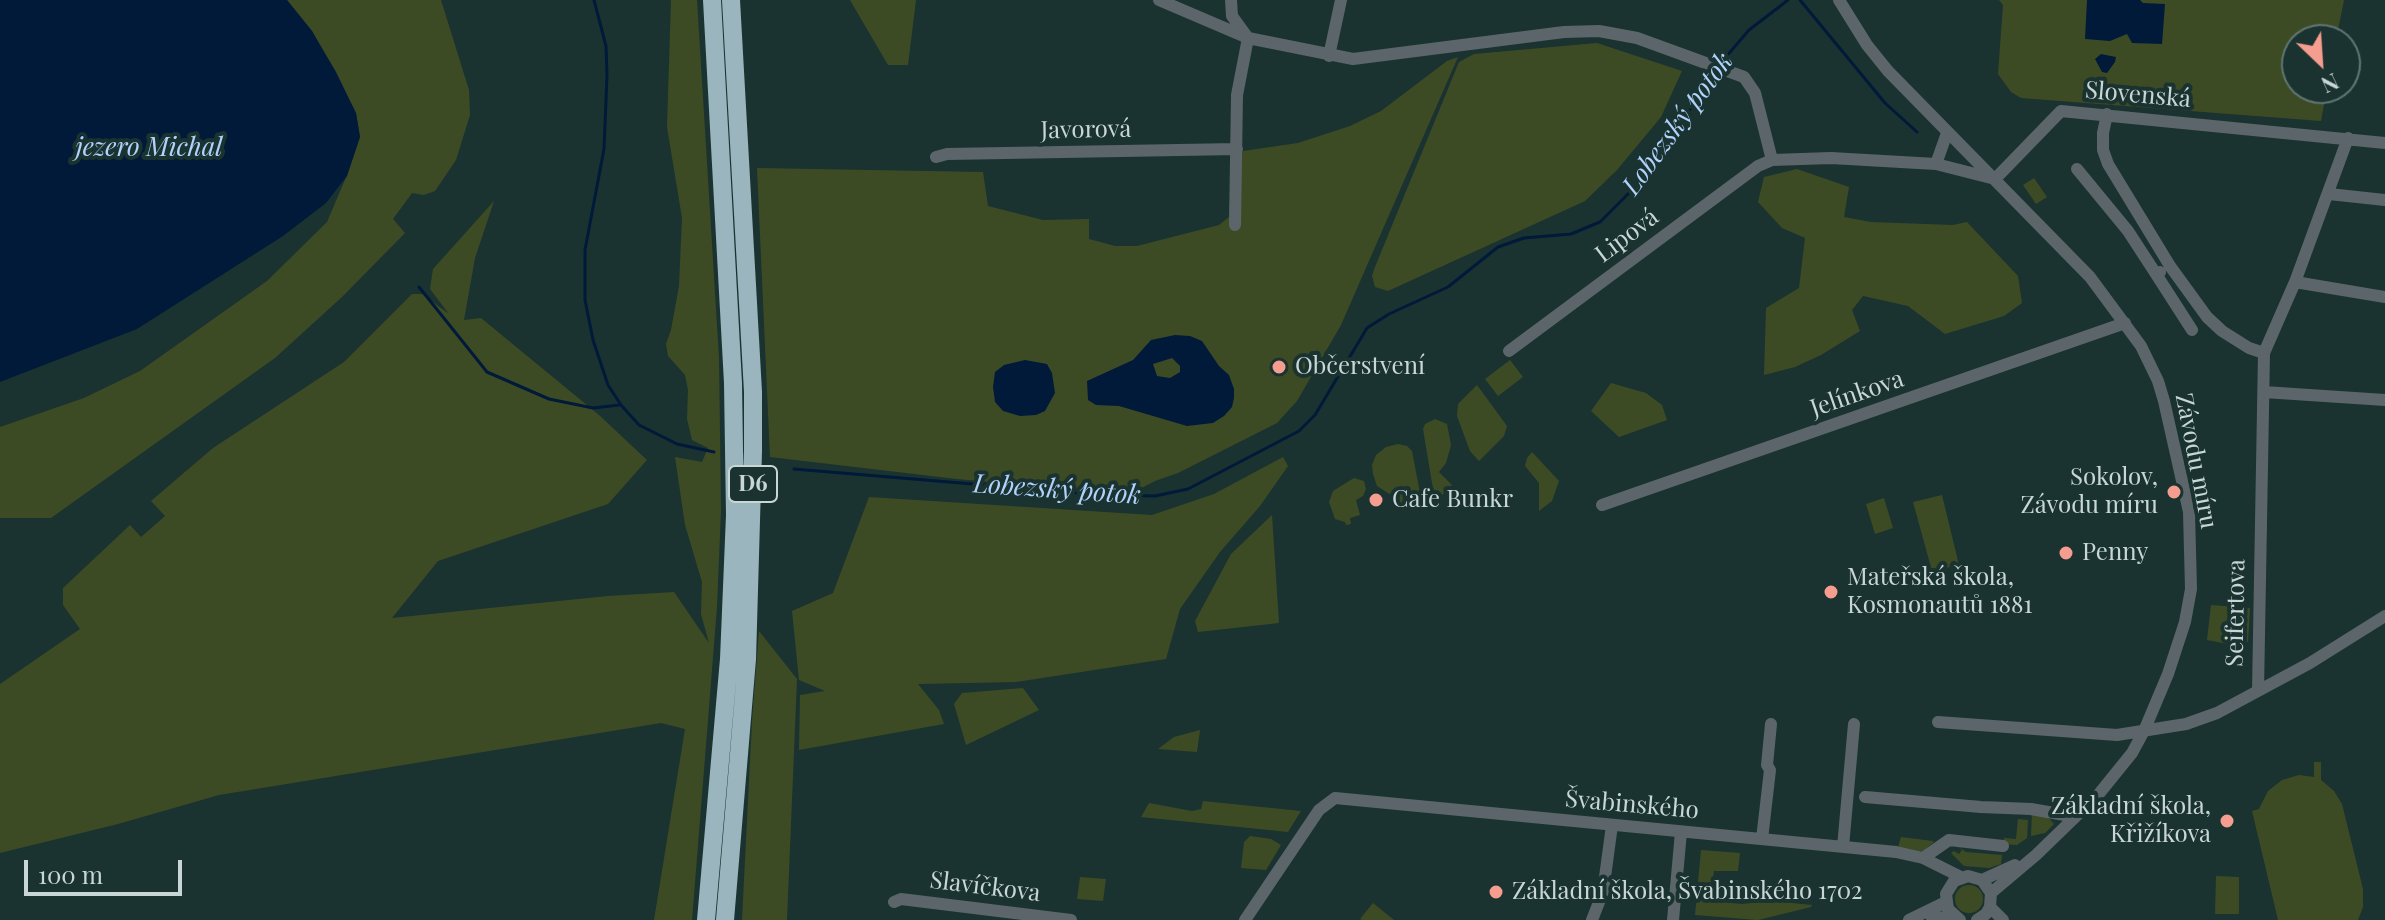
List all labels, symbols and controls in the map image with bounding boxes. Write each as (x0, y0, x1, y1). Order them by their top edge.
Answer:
north arrow (2281, 24, 2361, 104)
water label: Lobezský potok (1616, 47, 1740, 201)
text: N (2317, 67, 2344, 101)
street label: Slovenská (2084, 76, 2192, 114)
street label: Javorová (1040, 115, 1132, 145)
water label: jezero Michal (75, 132, 223, 164)
street label: Lipová (1590, 203, 1664, 269)
place label: Občerstvení (1295, 353, 1425, 381)
marker: Občerstvení (1270, 358, 1288, 376)
street label: Jelínkova (1807, 365, 1907, 423)
street label: Závodu míru (2169, 391, 2223, 531)
place label: Sokolov, Závodu míru (2020, 464, 2158, 520)
road number: D6 (729, 466, 777, 502)
water label: Lobezský potok (972, 469, 1142, 511)
marker: Sokolov, Závodu míru (2165, 483, 2183, 501)
place label: Cafe Bunkr (1392, 486, 1513, 514)
marker: Cafe Bunkr (1367, 491, 1385, 509)
place label: Penny (2082, 539, 2148, 567)
marker: Penny (2057, 544, 2075, 562)
street label: Seifertova (2221, 559, 2251, 667)
place label: Mateřská škola, Kosmonautů 1881 (1847, 564, 2032, 620)
marker: Mateřská škola, Kosmonautů 1881 (1822, 583, 1840, 601)
street label: Švabinského (1564, 785, 1700, 825)
place label: Základní škola, Křižíkova (2051, 793, 2211, 849)
marker: Základní škola, Křižíkova (2218, 812, 2236, 830)
scale bar (28, 844, 186, 894)
text: 100 m (38, 858, 103, 890)
street label: Slavíčkova (928, 866, 1042, 908)
place label: Základní škola, Švabinského 1702 (1512, 878, 1863, 906)
marker: Základní škola, Švabinského 1702 (1487, 883, 1505, 901)

